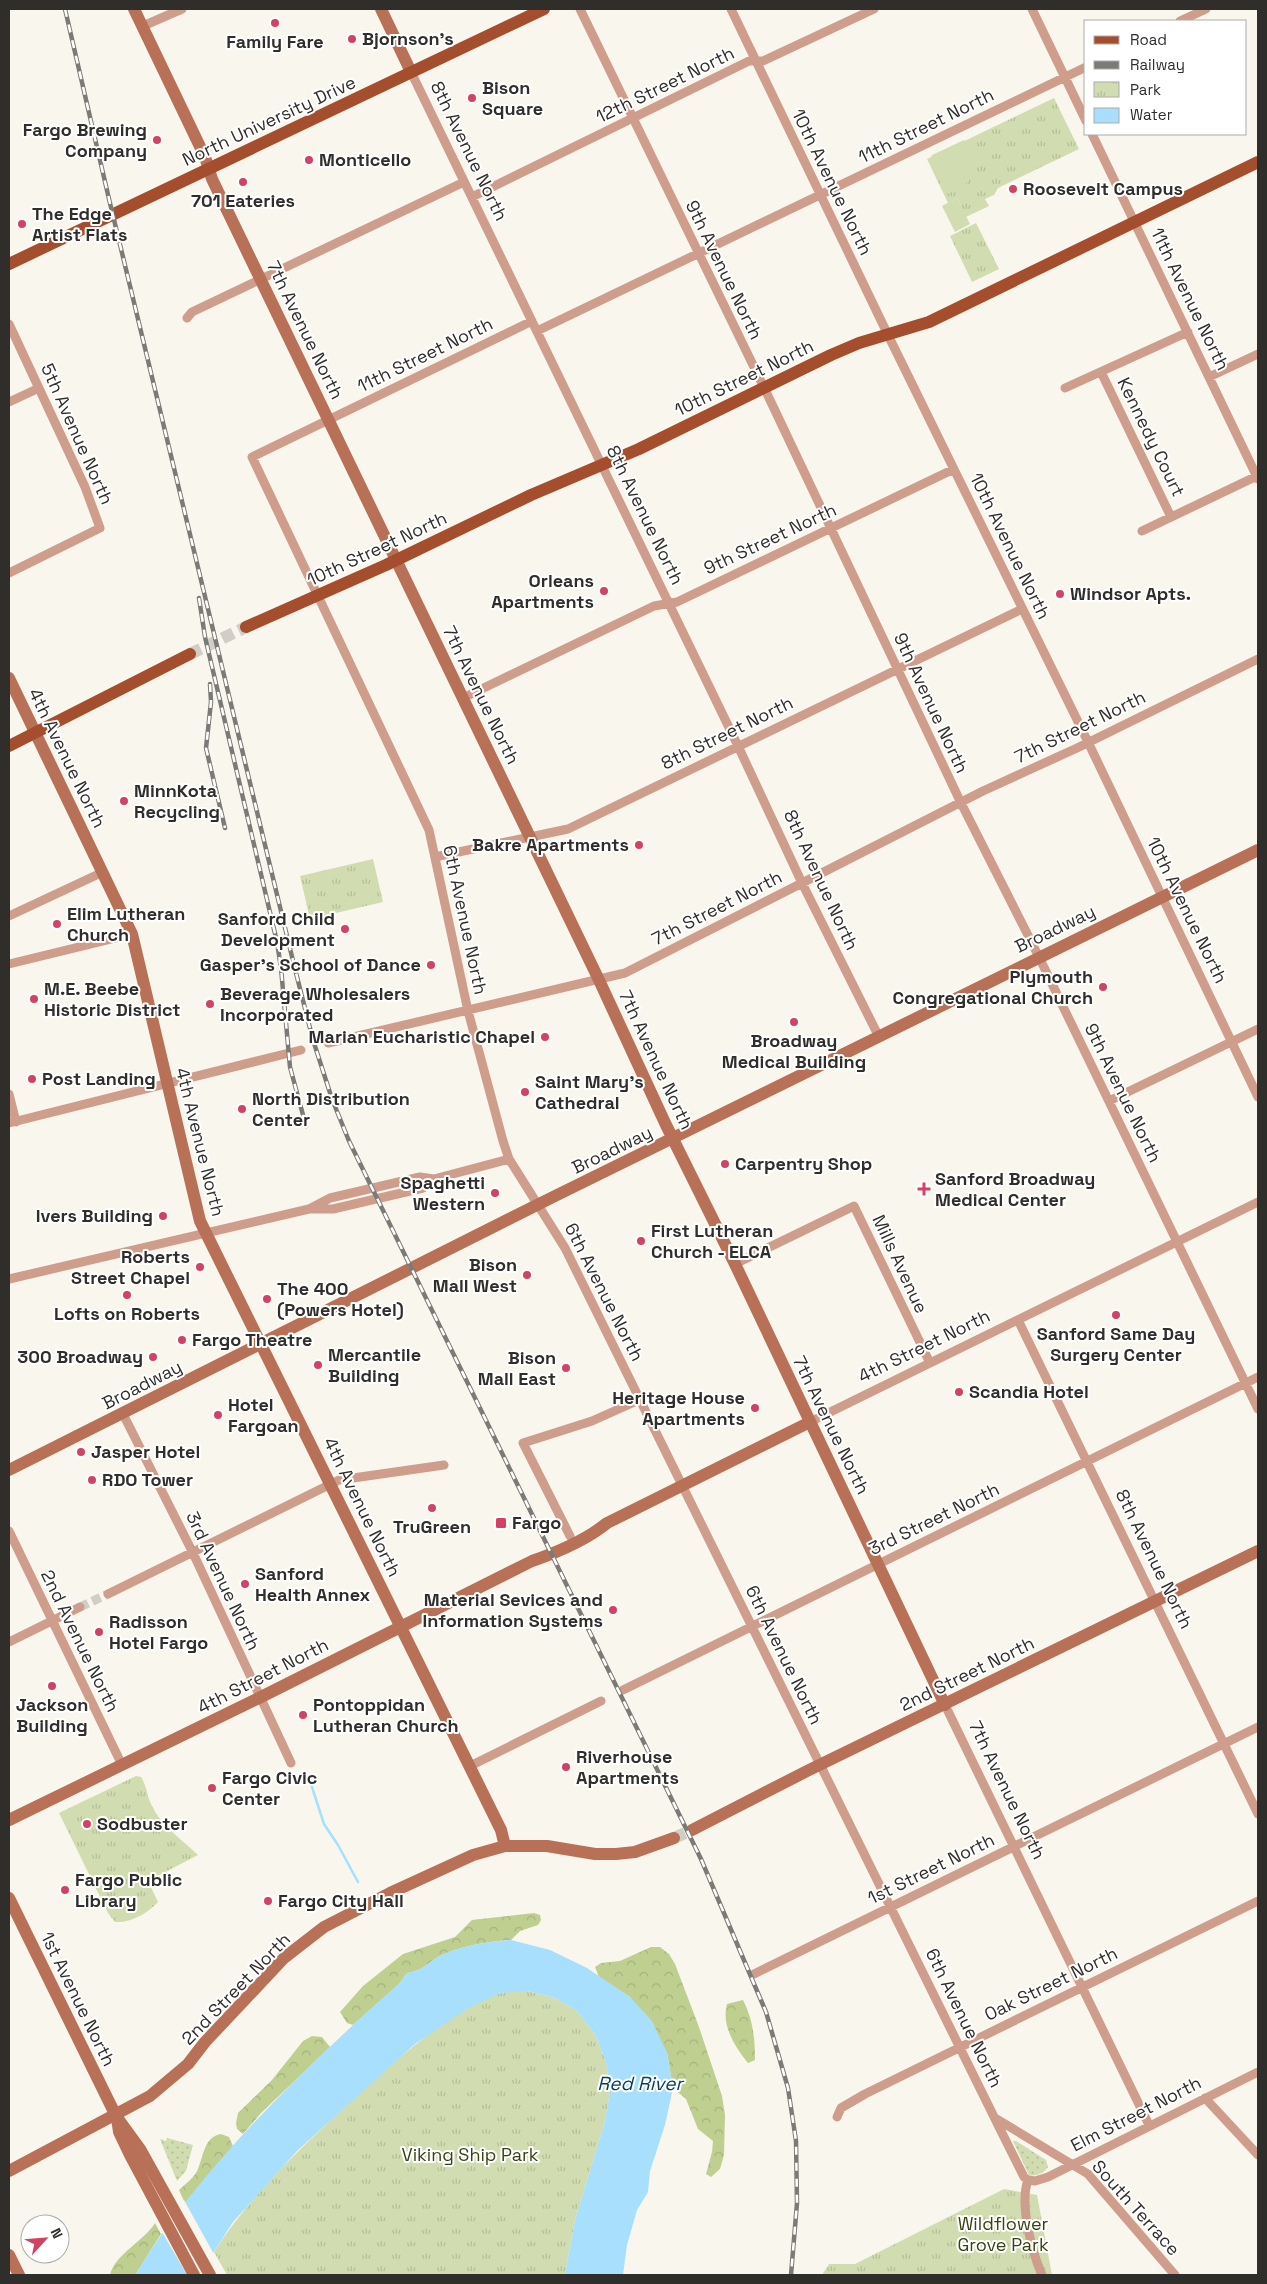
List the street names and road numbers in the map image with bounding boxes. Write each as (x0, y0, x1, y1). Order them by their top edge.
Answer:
street label: 12th Street North (592, 41, 738, 128)
street label: North University Drive (178, 70, 359, 171)
street label: 8th Avenue North (426, 77, 513, 224)
street label: 11th Street North (854, 83, 997, 168)
street label: 10th Avenue North (787, 105, 878, 259)
street label: 9th Avenue North (681, 196, 768, 343)
street label: 11th Avenue North (1146, 224, 1235, 374)
street label: 7th Avenue North (262, 257, 349, 403)
street label: 11th Street North (353, 312, 496, 397)
street label: 10th Street North (671, 334, 817, 421)
street label: 5th Avenue North (36, 360, 119, 508)
street label: Kennedy Court (1113, 373, 1190, 500)
street label: 8th Avenue North (602, 441, 689, 588)
street label: 10th Avenue North (965, 469, 1056, 623)
street label: 9th Street North (700, 498, 840, 579)
street label: 10th Street North (303, 506, 450, 591)
street label: 7th Avenue North (438, 622, 525, 768)
street label: 9th Avenue North (889, 629, 974, 777)
street label: 4th Avenue North (24, 684, 111, 831)
street label: 7th Street North (1011, 685, 1149, 768)
street label: 8th Street North (657, 691, 797, 774)
street label: 8th Avenue North (779, 806, 864, 954)
street label: 10th Avenue North (1142, 833, 1233, 987)
street label: 6th Avenue North (438, 843, 493, 997)
street label: 7th Street North (648, 865, 786, 950)
street label: Broadway (1011, 899, 1099, 958)
street label: 7th Avenue North (614, 986, 699, 1133)
street label: 9th Avenue North (1080, 1019, 1167, 1166)
street label: 4th Avenue North (171, 1065, 230, 1219)
street label: Broadway (568, 1120, 656, 1179)
street label: Mills Avenue (868, 1211, 933, 1317)
street label: 6th Avenue North (560, 1219, 649, 1365)
street label: 4th Street North (854, 1304, 994, 1387)
street label: 7th Avenue North (788, 1352, 875, 1498)
street label: Broadway (98, 1355, 186, 1414)
street label: 4th Avenue North (319, 1433, 406, 1580)
street label: 3rd Street North (865, 1477, 1003, 1560)
street label: 8th Avenue North (1111, 1485, 1198, 1632)
street label: 3rd Avenue North (181, 1508, 266, 1654)
street label: 2nd Avenue North (36, 1566, 125, 1716)
street label: 6th Avenue North (741, 1581, 828, 1728)
street label: 2nd Street North (896, 1631, 1038, 1716)
street label: 4th Street North (193, 1633, 332, 1718)
street label: 7th Avenue North (964, 1717, 1051, 1863)
street label: 1st Street North (863, 1828, 998, 1909)
street label: 1st Avenue North (36, 1928, 121, 2070)
street label: 2nd Street North (176, 1928, 295, 2049)
street label: Oak Street North (980, 1941, 1121, 2026)
street label: 6th Avenue North (921, 1944, 1008, 2091)
street label: Elm Street North (1067, 2071, 1205, 2156)
street label: South Terrace (1087, 2155, 1185, 2260)

